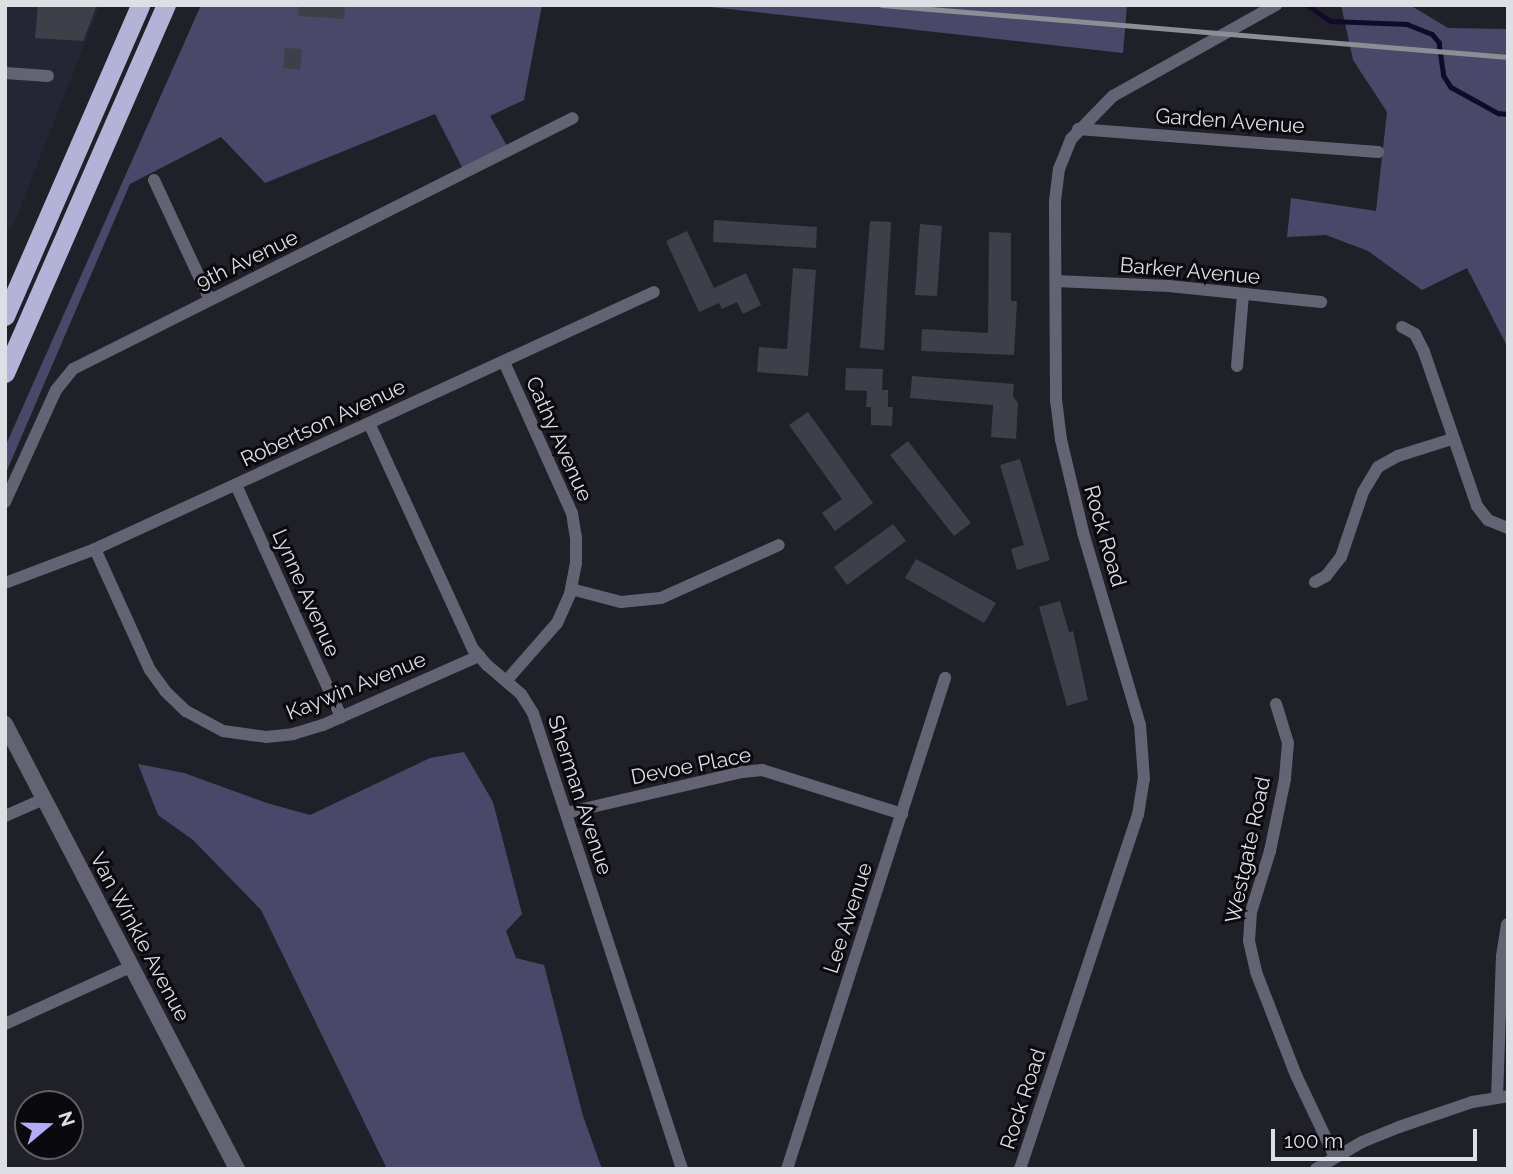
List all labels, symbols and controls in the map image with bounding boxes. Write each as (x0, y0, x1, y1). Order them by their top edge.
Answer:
street label: Garden Avenue (1154, 103, 1306, 139)
street label: 9th Avenue (192, 224, 302, 296)
street label: Barker Avenue (1118, 252, 1262, 290)
street label: Cathy Avenue (520, 372, 598, 506)
street label: Robertson Avenue (236, 374, 410, 472)
street label: Rock Road (1079, 482, 1131, 590)
street label: Lynne Avenue (266, 525, 346, 661)
street label: Kaywin Avenue (282, 646, 430, 726)
street label: Sherman Avenue (542, 712, 618, 878)
street label: Devoe Place (629, 742, 753, 790)
street label: Westgate Road (1220, 774, 1276, 926)
street label: Van Winkle Avenue (84, 848, 196, 1026)
street label: Lee Avenue (818, 859, 878, 977)
street label: Rock Road (995, 1046, 1051, 1152)
north arrow (14, 1090, 84, 1160)
text: N (54, 1108, 80, 1129)
scale bar (1275, 1114, 1482, 1158)
text: 100 m (1284, 1128, 1343, 1153)

